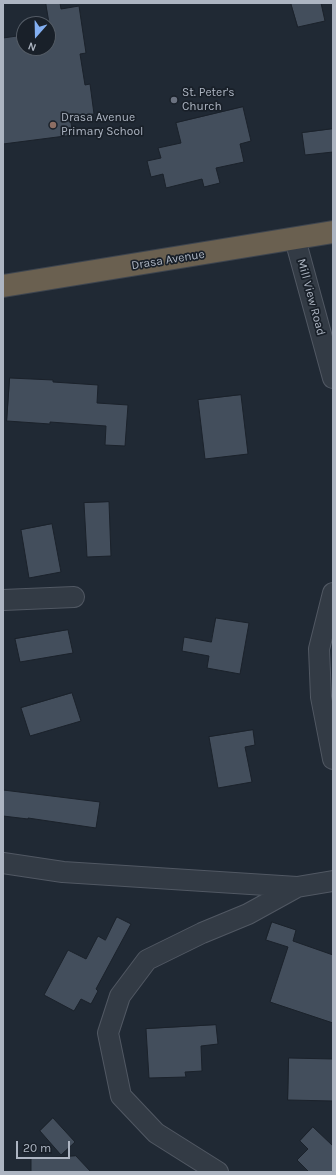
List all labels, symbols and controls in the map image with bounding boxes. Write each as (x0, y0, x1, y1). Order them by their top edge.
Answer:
north arrow (16, 16, 56, 56)
text: N (26, 39, 38, 54)
place label: St. Peter's Church (182, 86, 235, 114)
marker: St. Peter's Church (169, 95, 179, 105)
place label: Drasa Avenue Primary School (61, 111, 143, 139)
marker: Drasa Avenue Primary School (48, 120, 58, 130)
street label: Drasa Avenue (130, 247, 206, 273)
street label: Mill View Road (294, 257, 328, 337)
scale bar (18, 1133, 72, 1159)
text: 20 m (23, 1141, 51, 1155)

